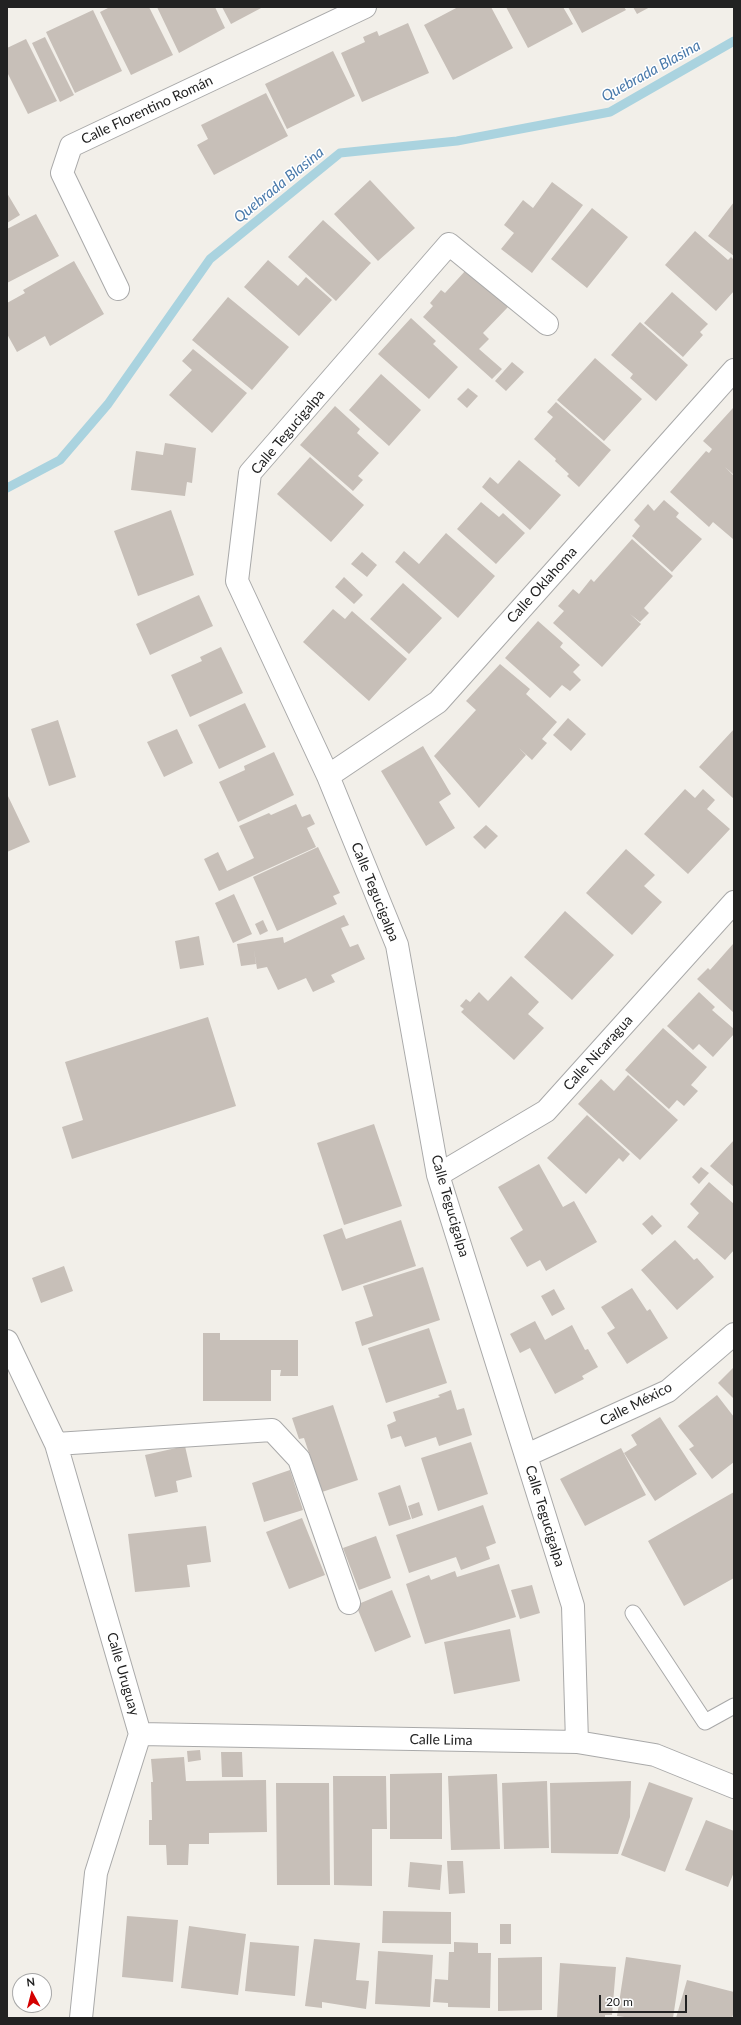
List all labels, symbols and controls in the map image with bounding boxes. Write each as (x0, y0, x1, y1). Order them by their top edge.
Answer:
water label: Quebrada Blasina (598, 36, 704, 106)
street label: Calle Florentino Román (78, 72, 216, 148)
water label: Quebrada Blasina (230, 143, 328, 227)
street label: Calle Tegucigalpa (248, 386, 328, 478)
street label: Calle Oklahoma (503, 543, 581, 627)
street label: Calle Tegucigalpa (347, 840, 403, 944)
street label: Calle Nicaragua (560, 1012, 636, 1094)
street label: Calle Tegucigalpa (427, 1153, 473, 1259)
street label: Calle México (597, 1379, 675, 1429)
street label: Calle Tegucigalpa (522, 1463, 568, 1569)
street label: Calle Uruguay (103, 1630, 143, 1718)
street label: Calle Lima (409, 1731, 473, 1749)
north arrow (12, 1973, 52, 2013)
text: N (26, 1975, 36, 1989)
scale bar (601, 1987, 689, 2013)
text: 20 m (606, 1994, 633, 2009)

